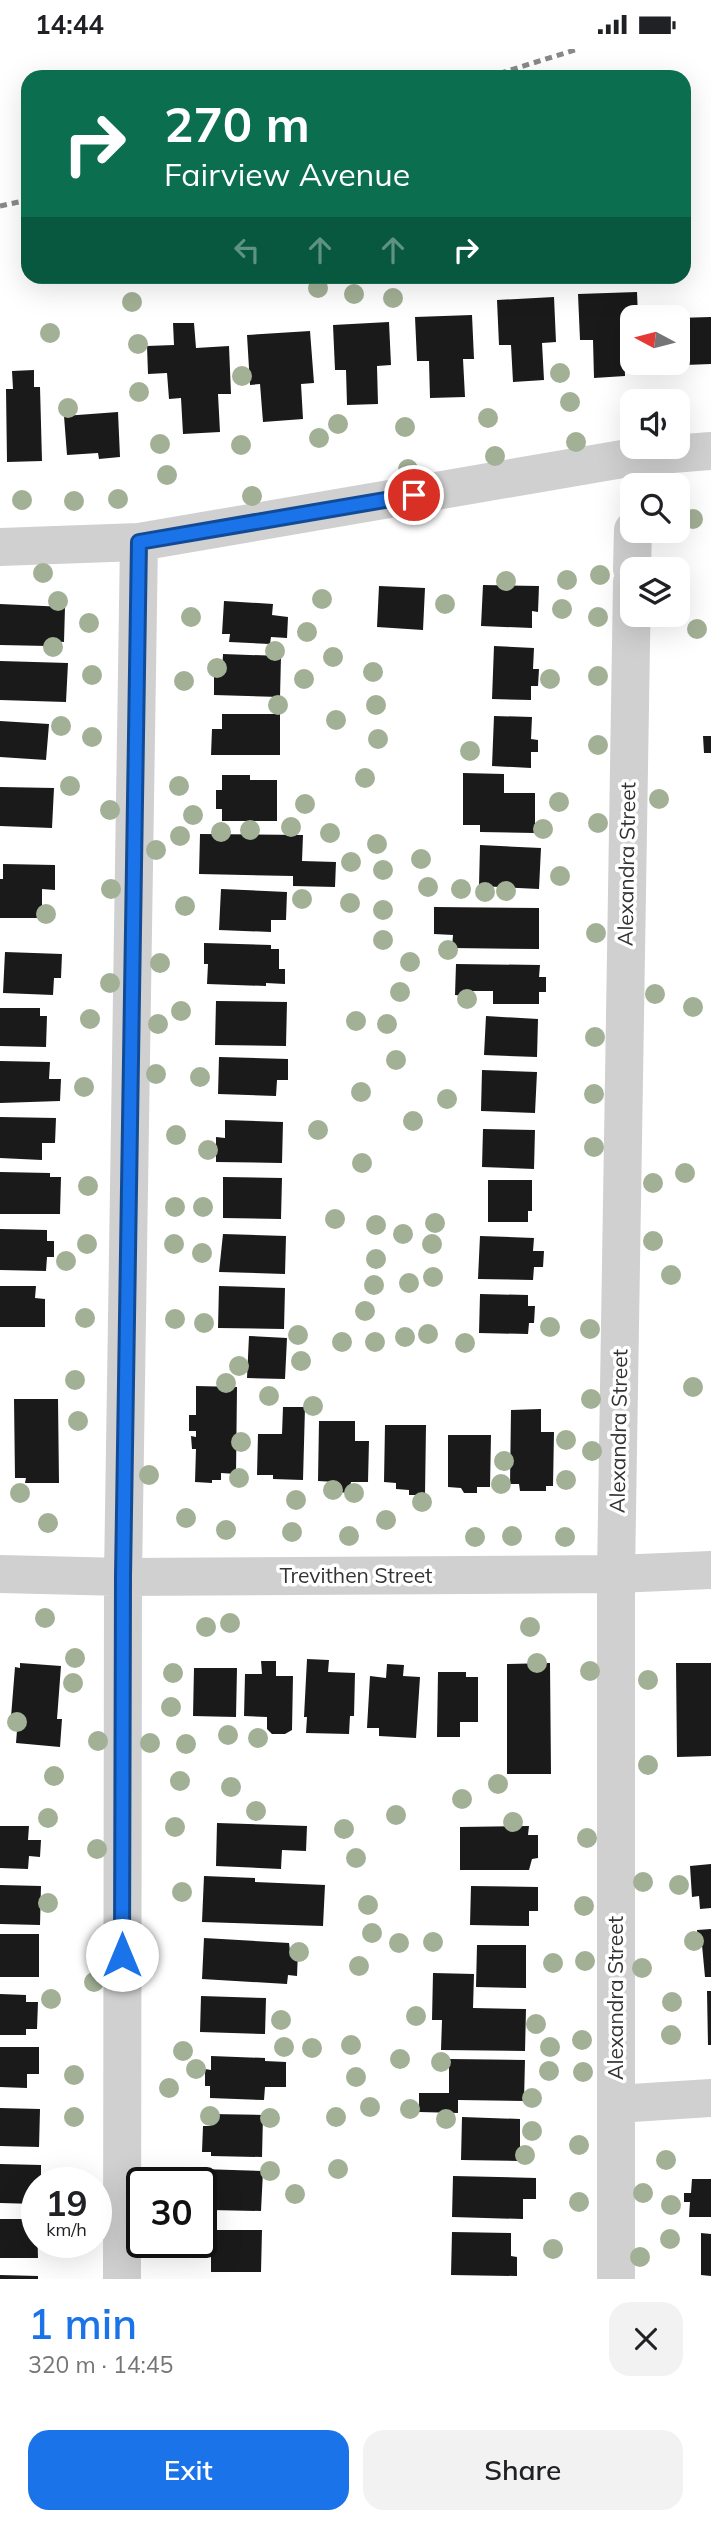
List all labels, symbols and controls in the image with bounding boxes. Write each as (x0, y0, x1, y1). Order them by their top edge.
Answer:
text: 14:44 (35, 8, 104, 41)
text: 270 m (164, 93, 310, 154)
icon: right (49, 98, 140, 189)
text: Fairview Avenue (164, 154, 410, 194)
icon: left (228, 231, 266, 269)
icon: ahead (301, 231, 339, 269)
icon: ahead (374, 231, 412, 269)
icon: right (447, 231, 485, 269)
north arrow (620, 305, 690, 375)
map controls (620, 305, 690, 627)
button: sound (620, 389, 690, 459)
pin (384, 465, 444, 525)
button: search (620, 473, 690, 543)
icon: arrive (395, 476, 433, 514)
button: layers (620, 557, 690, 627)
street label: Alexandra Street (612, 782, 640, 946)
street label: Alexandra Street (604, 1349, 632, 1513)
street label: Trevithen Street (280, 1562, 432, 1588)
street label: Alexandra Street (602, 1916, 628, 2080)
position arrow (85, 1918, 159, 1992)
speed limit sign: 30 (126, 2167, 217, 2258)
text: 19 (45, 2181, 88, 2225)
text: km/h (46, 2218, 87, 2241)
text: 1 min (28, 2297, 137, 2350)
button: close (609, 2302, 683, 2376)
text: 320 m · 14:45 (28, 2350, 173, 2379)
button: Exit (28, 2430, 349, 2510)
button: Share (363, 2430, 683, 2510)

